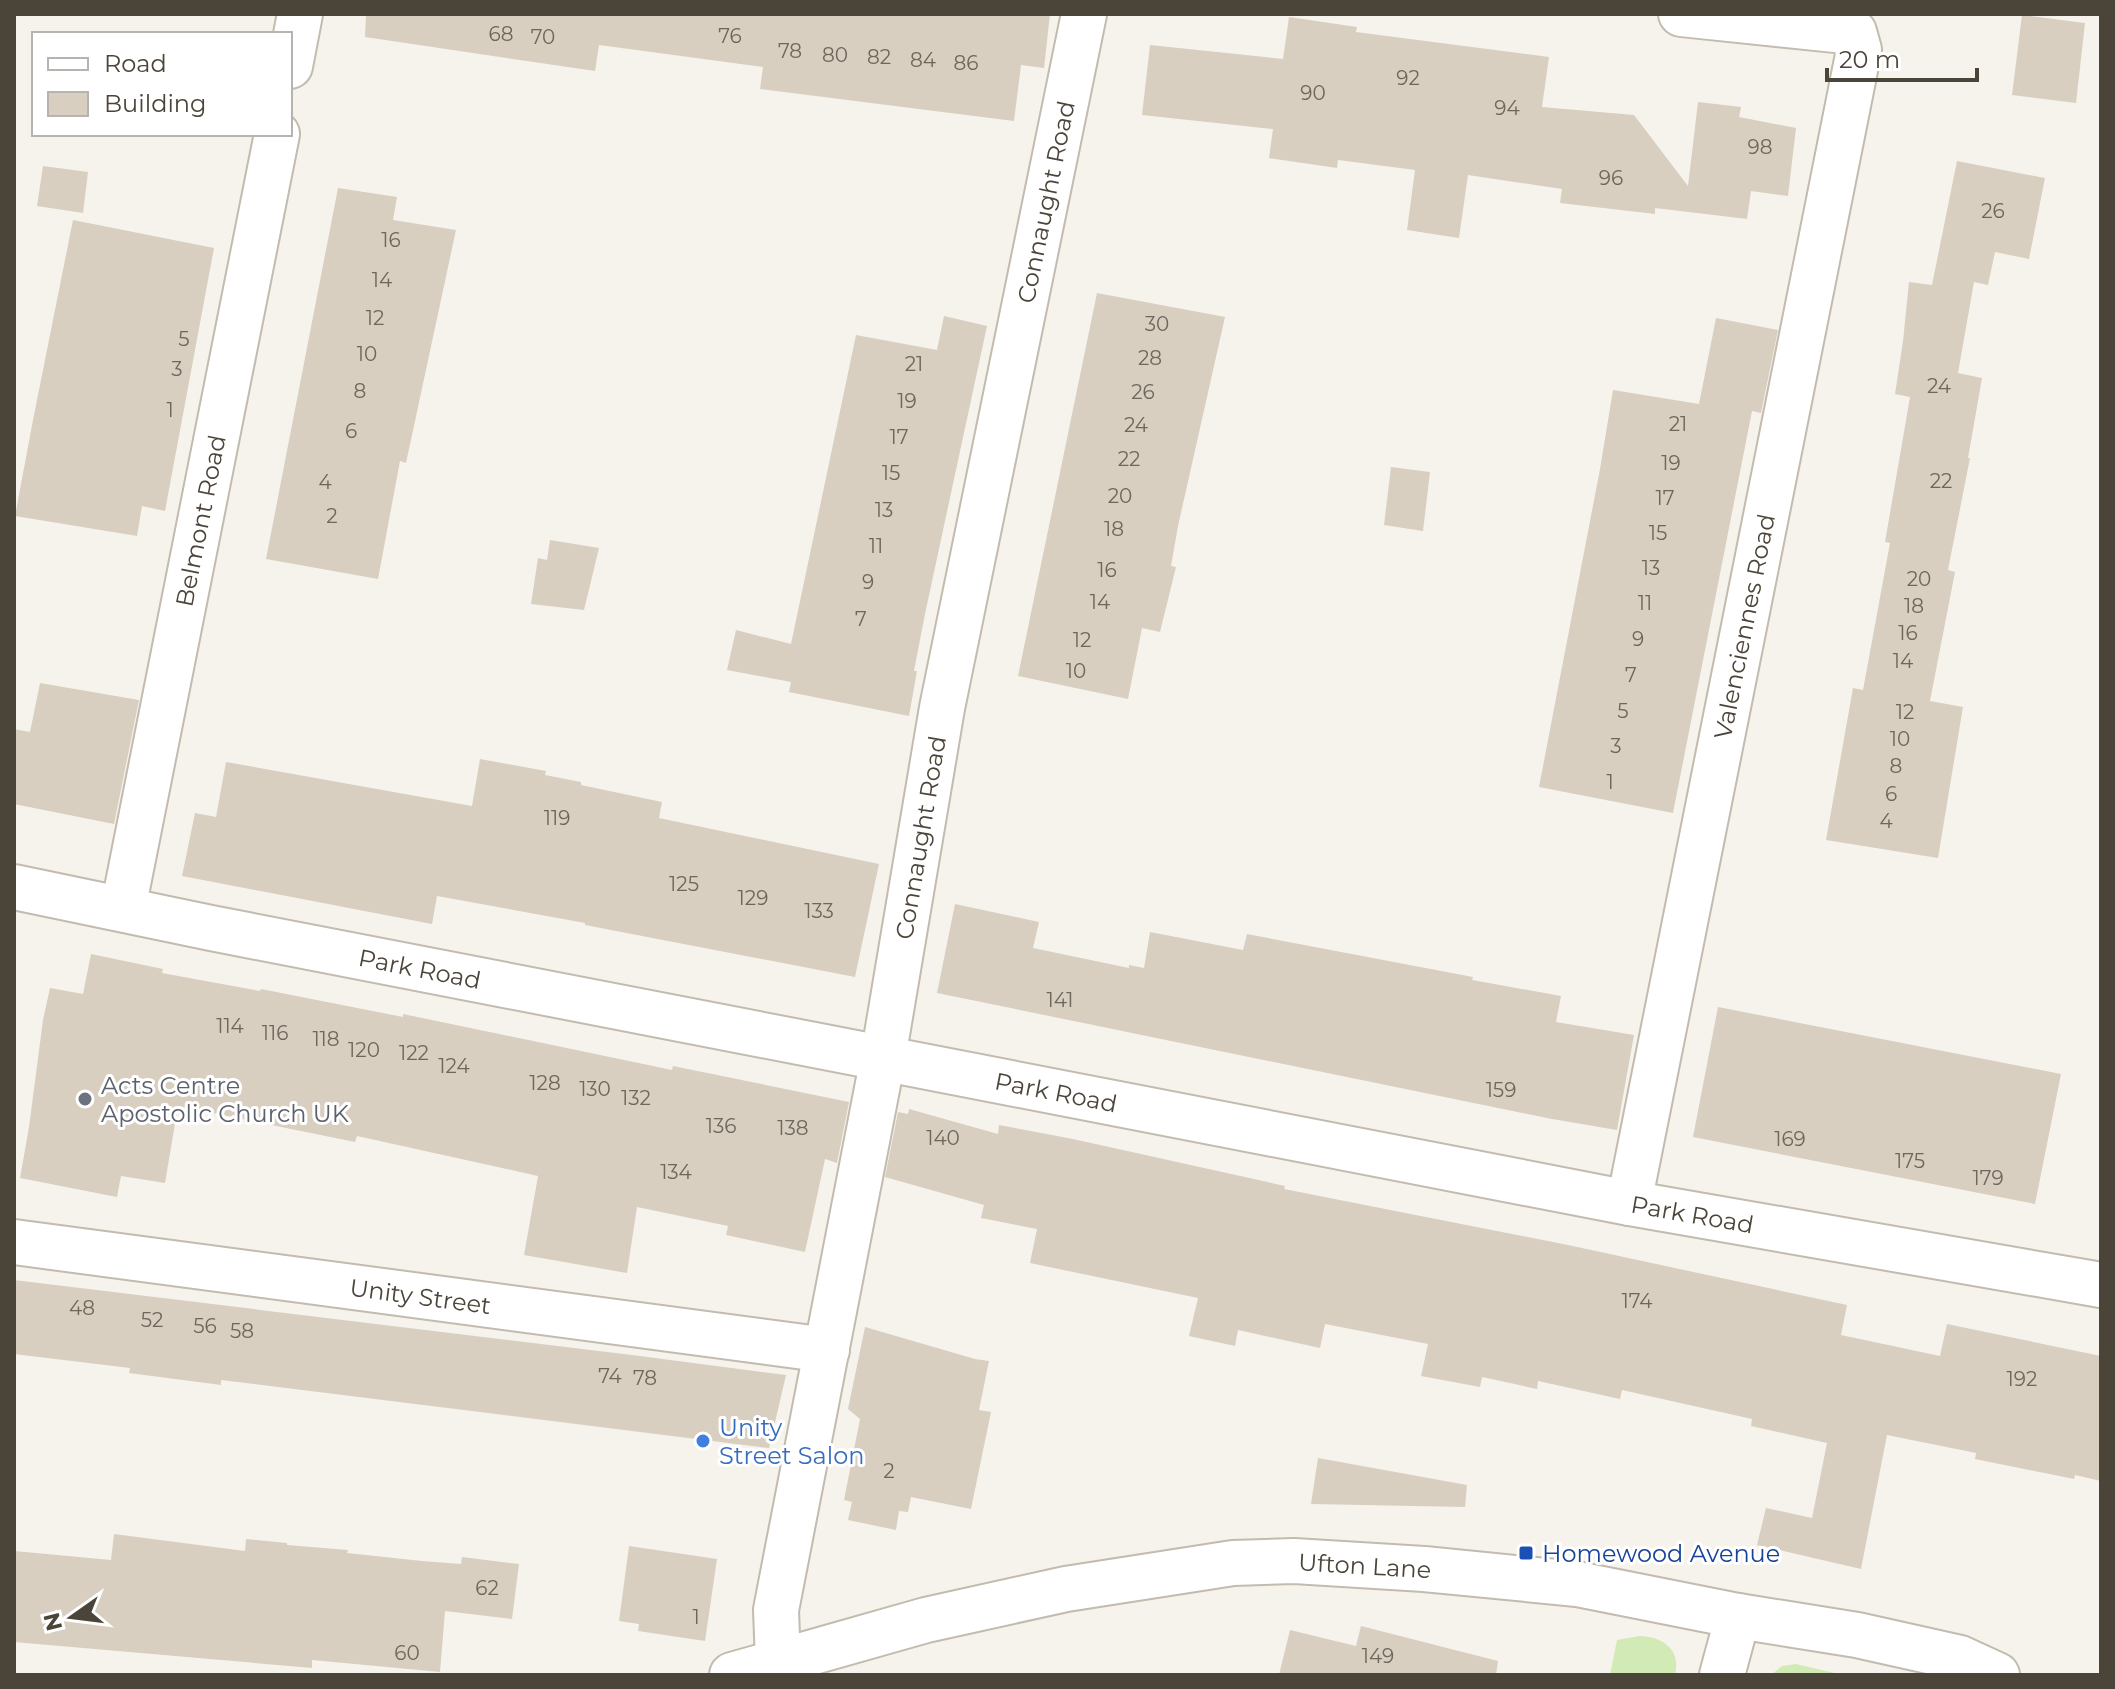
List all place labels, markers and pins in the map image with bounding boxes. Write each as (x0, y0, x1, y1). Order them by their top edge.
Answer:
place label: Acts Centre Apostolic Church UK (101, 1071, 349, 1128)
marker: Acts Centre Apostolic Church UK (76, 1090, 94, 1108)
place label: Unity Street Salon (719, 1413, 865, 1470)
marker: Unity Street Salon (694, 1432, 712, 1450)
place label: Homewood Avenue (1542, 1539, 1780, 1568)
marker: Homewood Avenue (1517, 1544, 1535, 1562)

